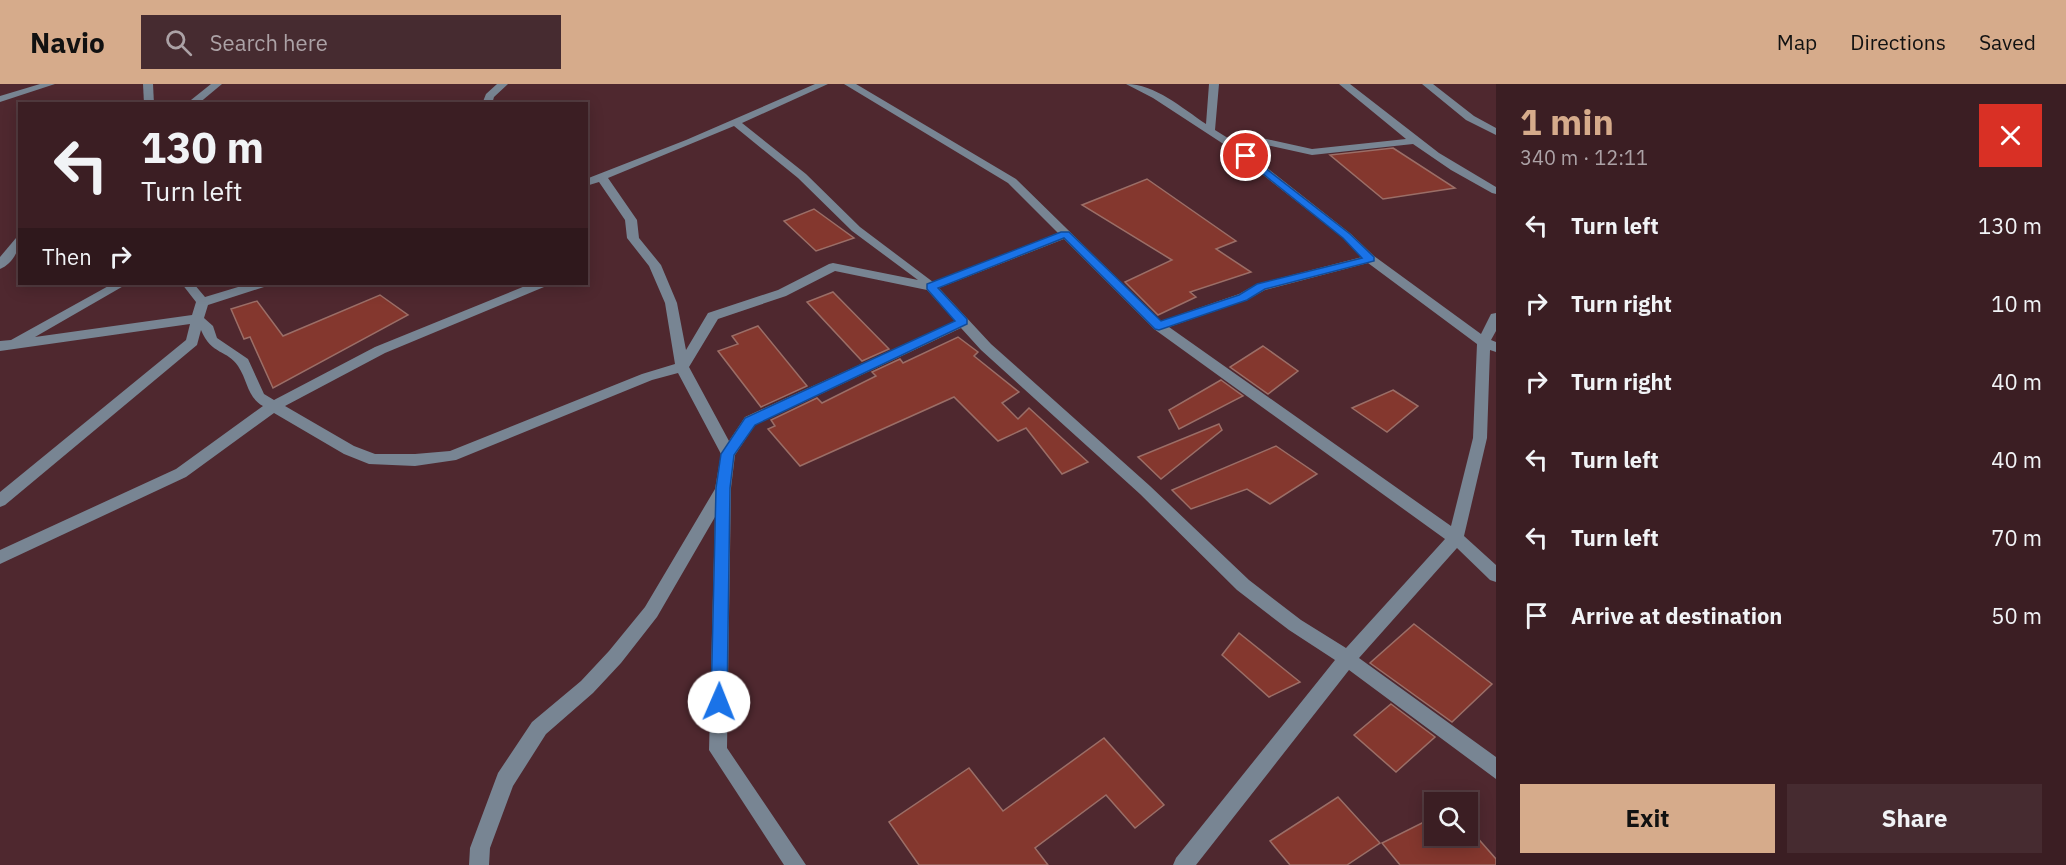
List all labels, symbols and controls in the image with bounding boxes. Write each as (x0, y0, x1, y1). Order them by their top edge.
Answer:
search box (141, 15, 561, 69)
text: Navio (30, 24, 105, 61)
icon: search (162, 26, 195, 59)
text: Search here (210, 28, 328, 57)
text: Map (1777, 28, 1817, 56)
text: Directions (1850, 28, 1946, 56)
text: Saved (1979, 28, 2036, 56)
text: 1 min (1520, 98, 1614, 145)
button: close (1979, 104, 2042, 167)
text: 130 m (141, 120, 264, 175)
icon: left (42, 126, 120, 204)
pin (1220, 130, 1271, 181)
icon: arrive (1229, 139, 1262, 172)
text: 340 m · 12:11 (1520, 144, 1648, 171)
text: Turn left (141, 173, 242, 208)
icon: left (1520, 209, 1553, 242)
text: Turn left (1571, 211, 1659, 240)
text: 130 m (1978, 211, 2042, 240)
icon: right (104, 240, 137, 273)
text: Then (42, 242, 92, 271)
icon: right (1520, 287, 1553, 320)
text: Turn right (1571, 289, 1672, 318)
text: 10 m (1991, 289, 2042, 318)
icon: right (1520, 365, 1553, 398)
text: Turn right (1571, 367, 1672, 396)
text: 40 m (1991, 367, 2042, 396)
icon: left (1520, 443, 1553, 476)
text: Turn left (1571, 445, 1659, 474)
text: 40 m (1991, 445, 2042, 474)
icon: left (1520, 521, 1553, 554)
text: Turn left (1571, 523, 1659, 552)
text: 70 m (1991, 523, 2042, 552)
icon: arrive (1520, 599, 1553, 632)
text: Arrive at destination (1571, 601, 1782, 630)
text: 50 m (1991, 601, 2042, 630)
position arrow (687, 670, 751, 734)
button: Exit (1520, 784, 1775, 853)
button: Share (1787, 784, 2042, 853)
map controls (1424, 792, 1478, 846)
button: search (1424, 792, 1478, 846)

